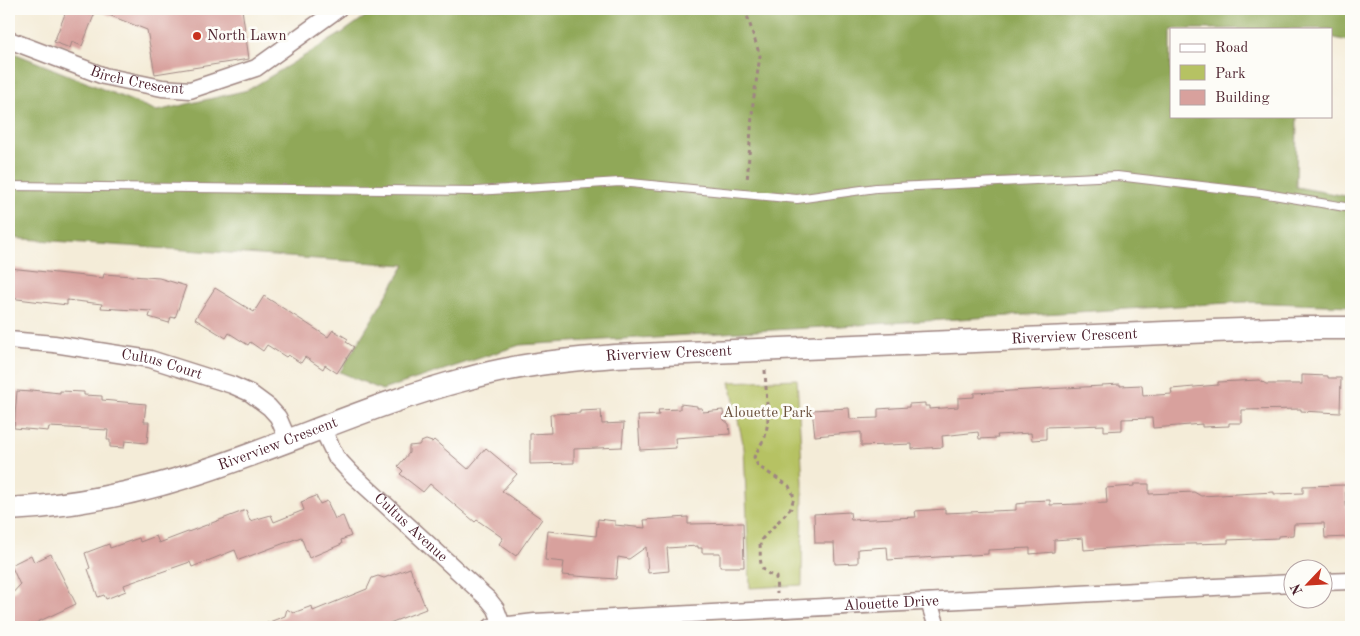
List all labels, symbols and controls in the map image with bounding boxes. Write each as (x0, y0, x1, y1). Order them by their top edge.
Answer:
legend (1170, 28, 1332, 118)
place label: North Lawn (207, 29, 287, 44)
marker: North Lawn (191, 30, 203, 42)
text: Road (1215, 41, 1249, 56)
street label: Birch Crescent (88, 64, 185, 97)
text: Park (1215, 67, 1246, 82)
text: Building (1215, 91, 1270, 106)
street label: Riverview Crescent (1011, 327, 1138, 347)
street label: Riverview Crescent (605, 344, 732, 364)
street label: Cultus Court (120, 347, 204, 383)
park label: Alouette Park (723, 406, 813, 421)
street label: Riverview Crescent (216, 415, 340, 473)
street label: Cultus Avenue (371, 490, 450, 565)
north arrow (1282, 558, 1332, 608)
text: N (1288, 581, 1306, 597)
street label: Alouette Drive (843, 594, 939, 614)

